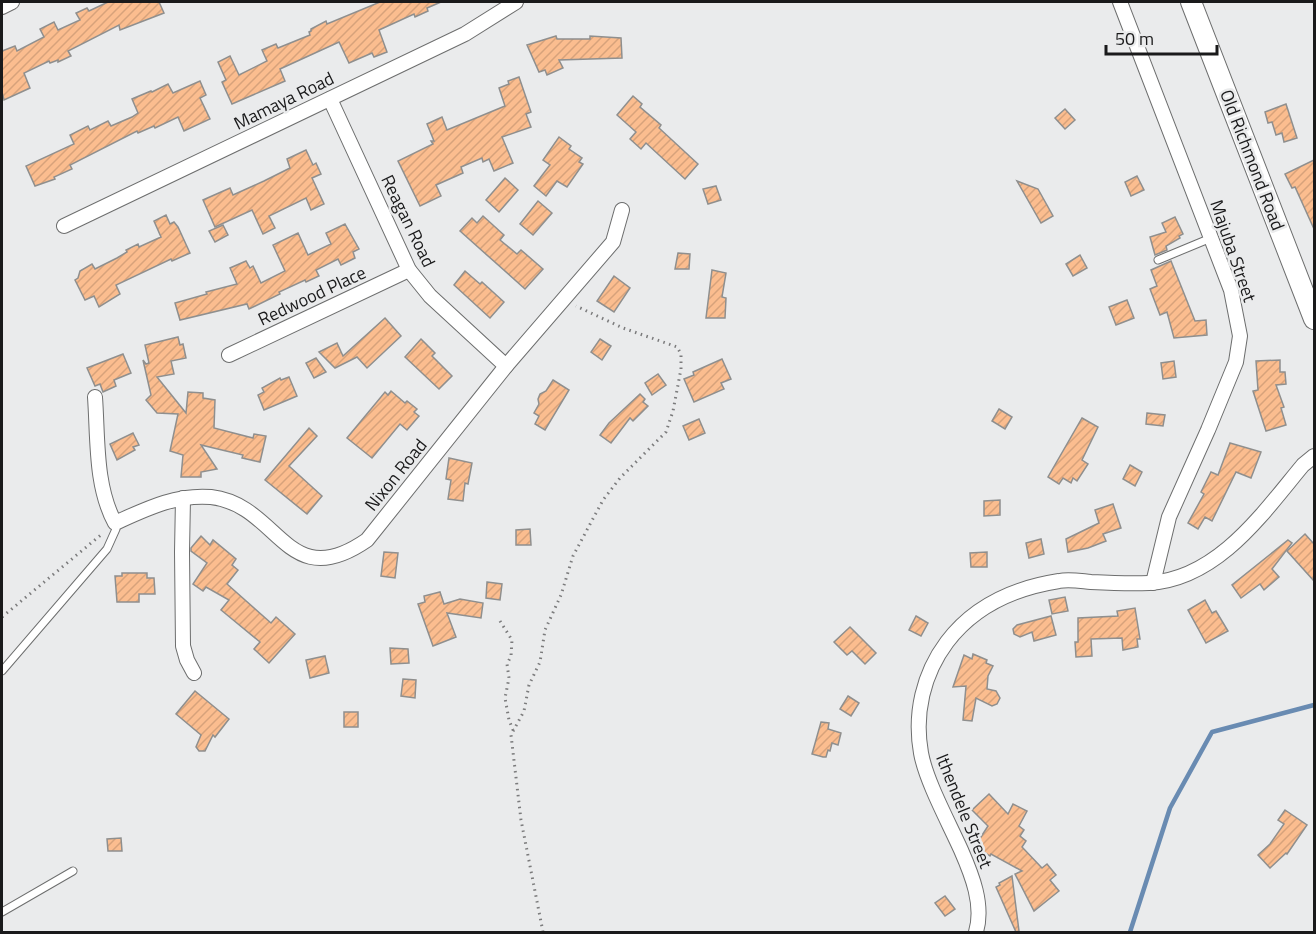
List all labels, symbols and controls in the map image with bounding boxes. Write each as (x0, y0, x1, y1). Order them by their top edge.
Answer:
scale bar (1106, 18, 1217, 56)
text: 50 m (1115, 25, 1154, 52)
street label: Mamaya Road (229, 65, 339, 136)
street label: Old Richmond Road (1213, 86, 1292, 234)
street label: Reagan Road (374, 170, 442, 272)
street label: Majuba Street (1203, 196, 1264, 306)
street label: Redwood Place (253, 259, 370, 332)
street label: Nixon Road (358, 433, 433, 517)
street label: Ithendele Street (929, 749, 1000, 873)

